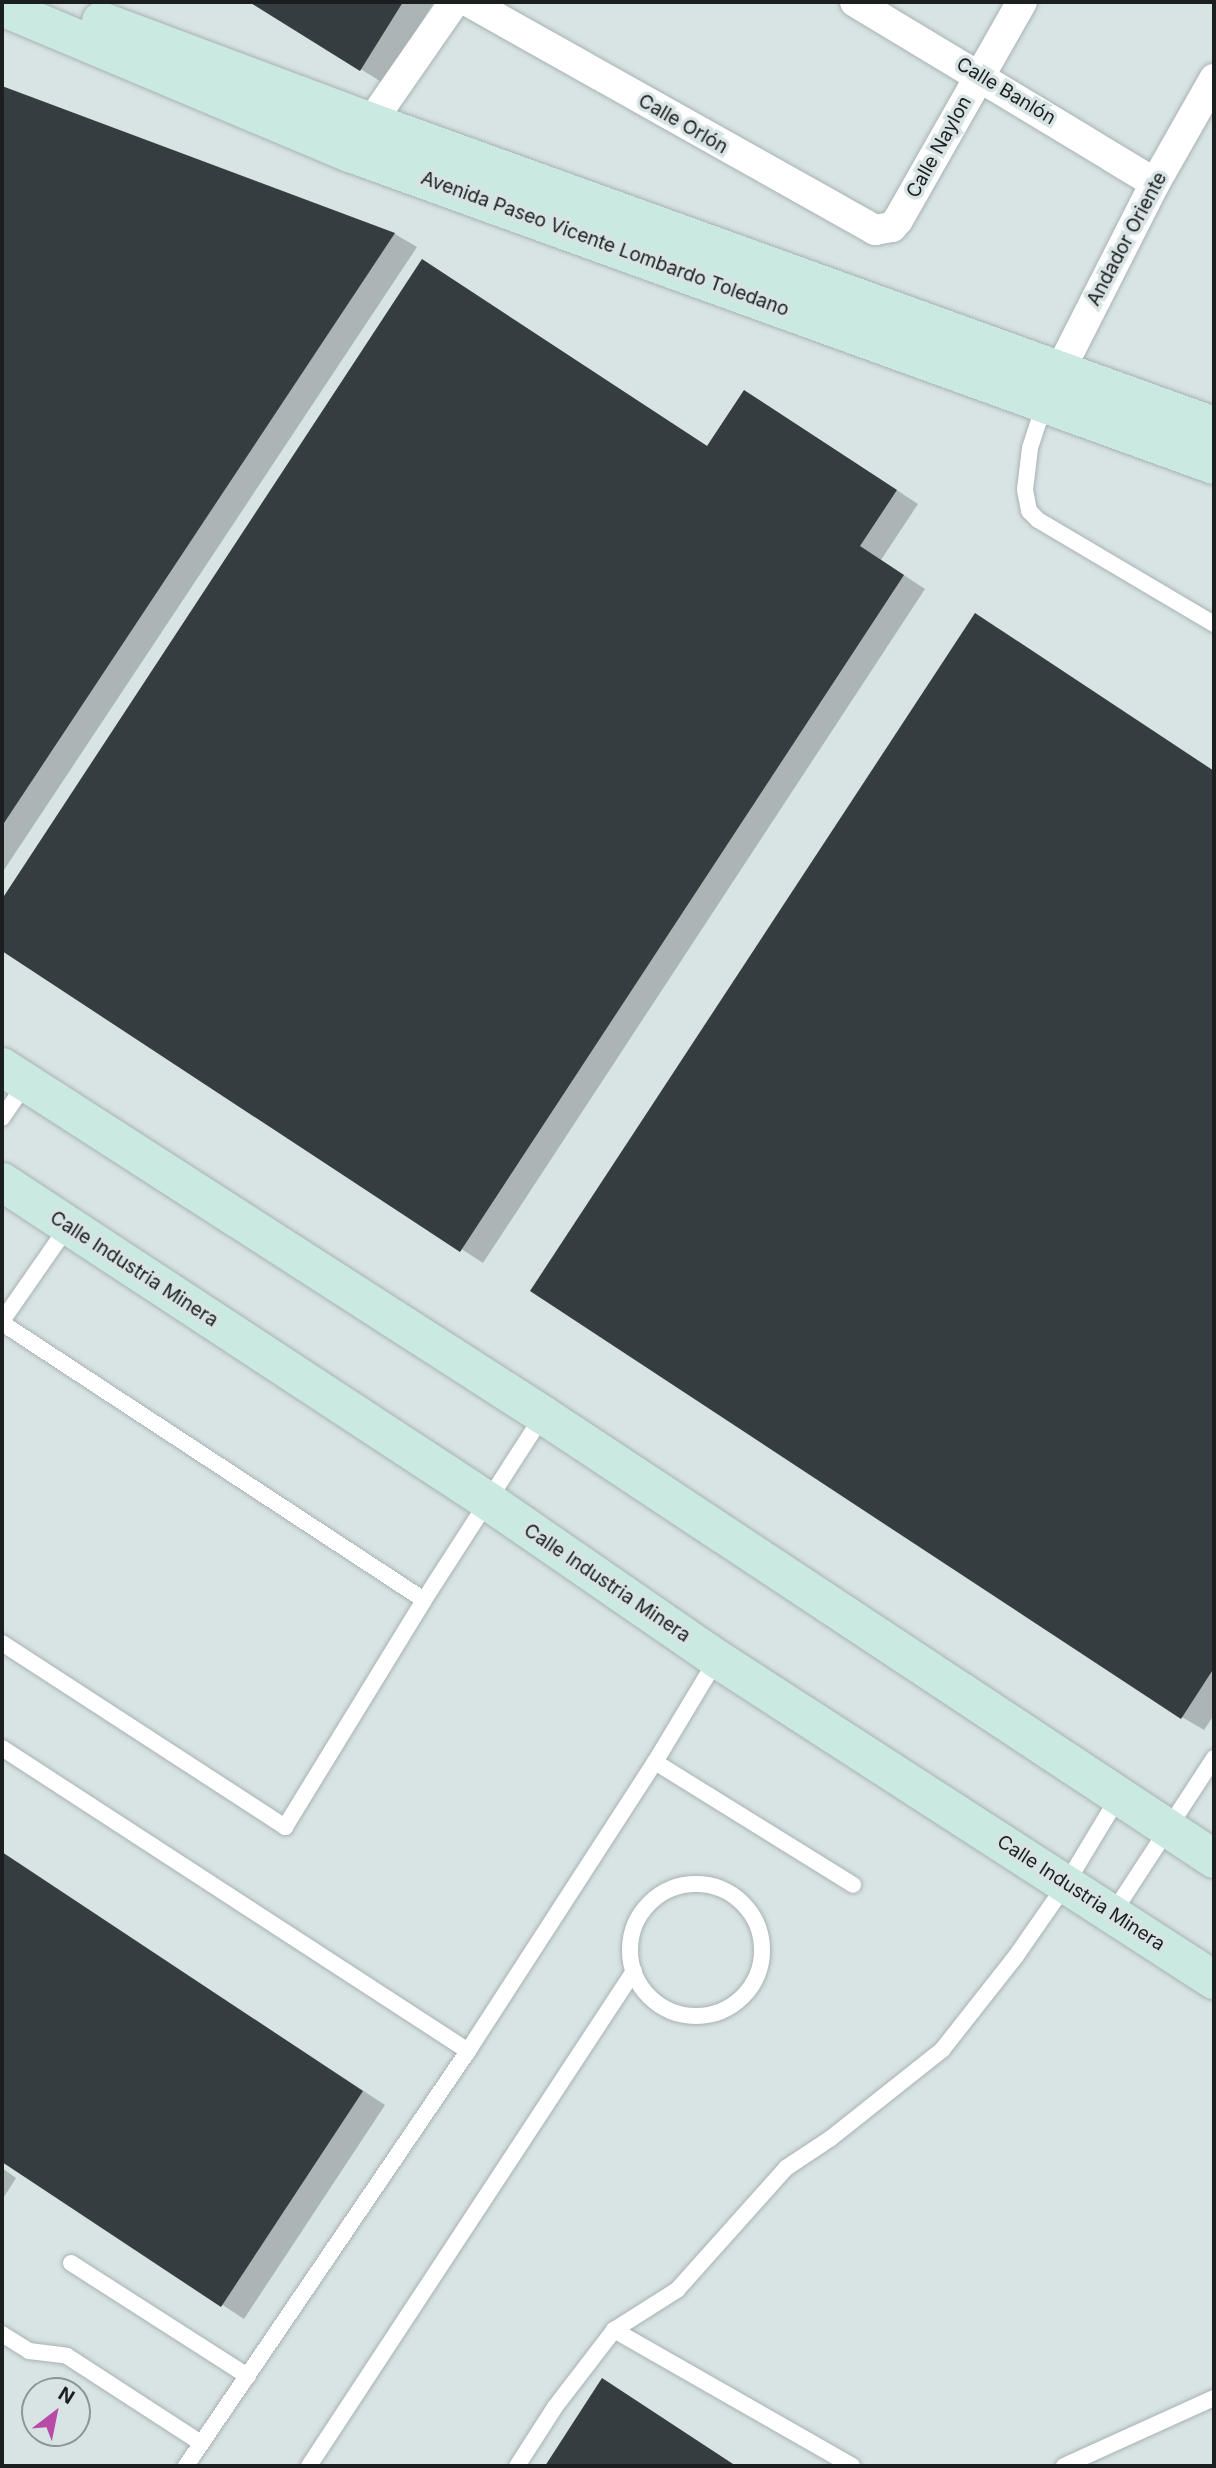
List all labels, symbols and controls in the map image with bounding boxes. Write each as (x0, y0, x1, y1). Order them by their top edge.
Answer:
street label: Calle Banlón (952, 52, 1060, 130)
street label: Calle Orlón (634, 89, 732, 159)
street label: Calle Naylon (902, 92, 976, 202)
street label: Avenida Paseo Vicente Lombardo Toledano (418, 167, 792, 321)
street label: Andador Oriente (1082, 168, 1172, 310)
street label: Calle Industria Minera (46, 1206, 222, 1332)
street label: Calle Industria Minera (520, 1519, 694, 1647)
street label: Calle Industria Minera (993, 1830, 1169, 1956)
north arrow (21, 2377, 91, 2447)
text: N (54, 2382, 79, 2409)

